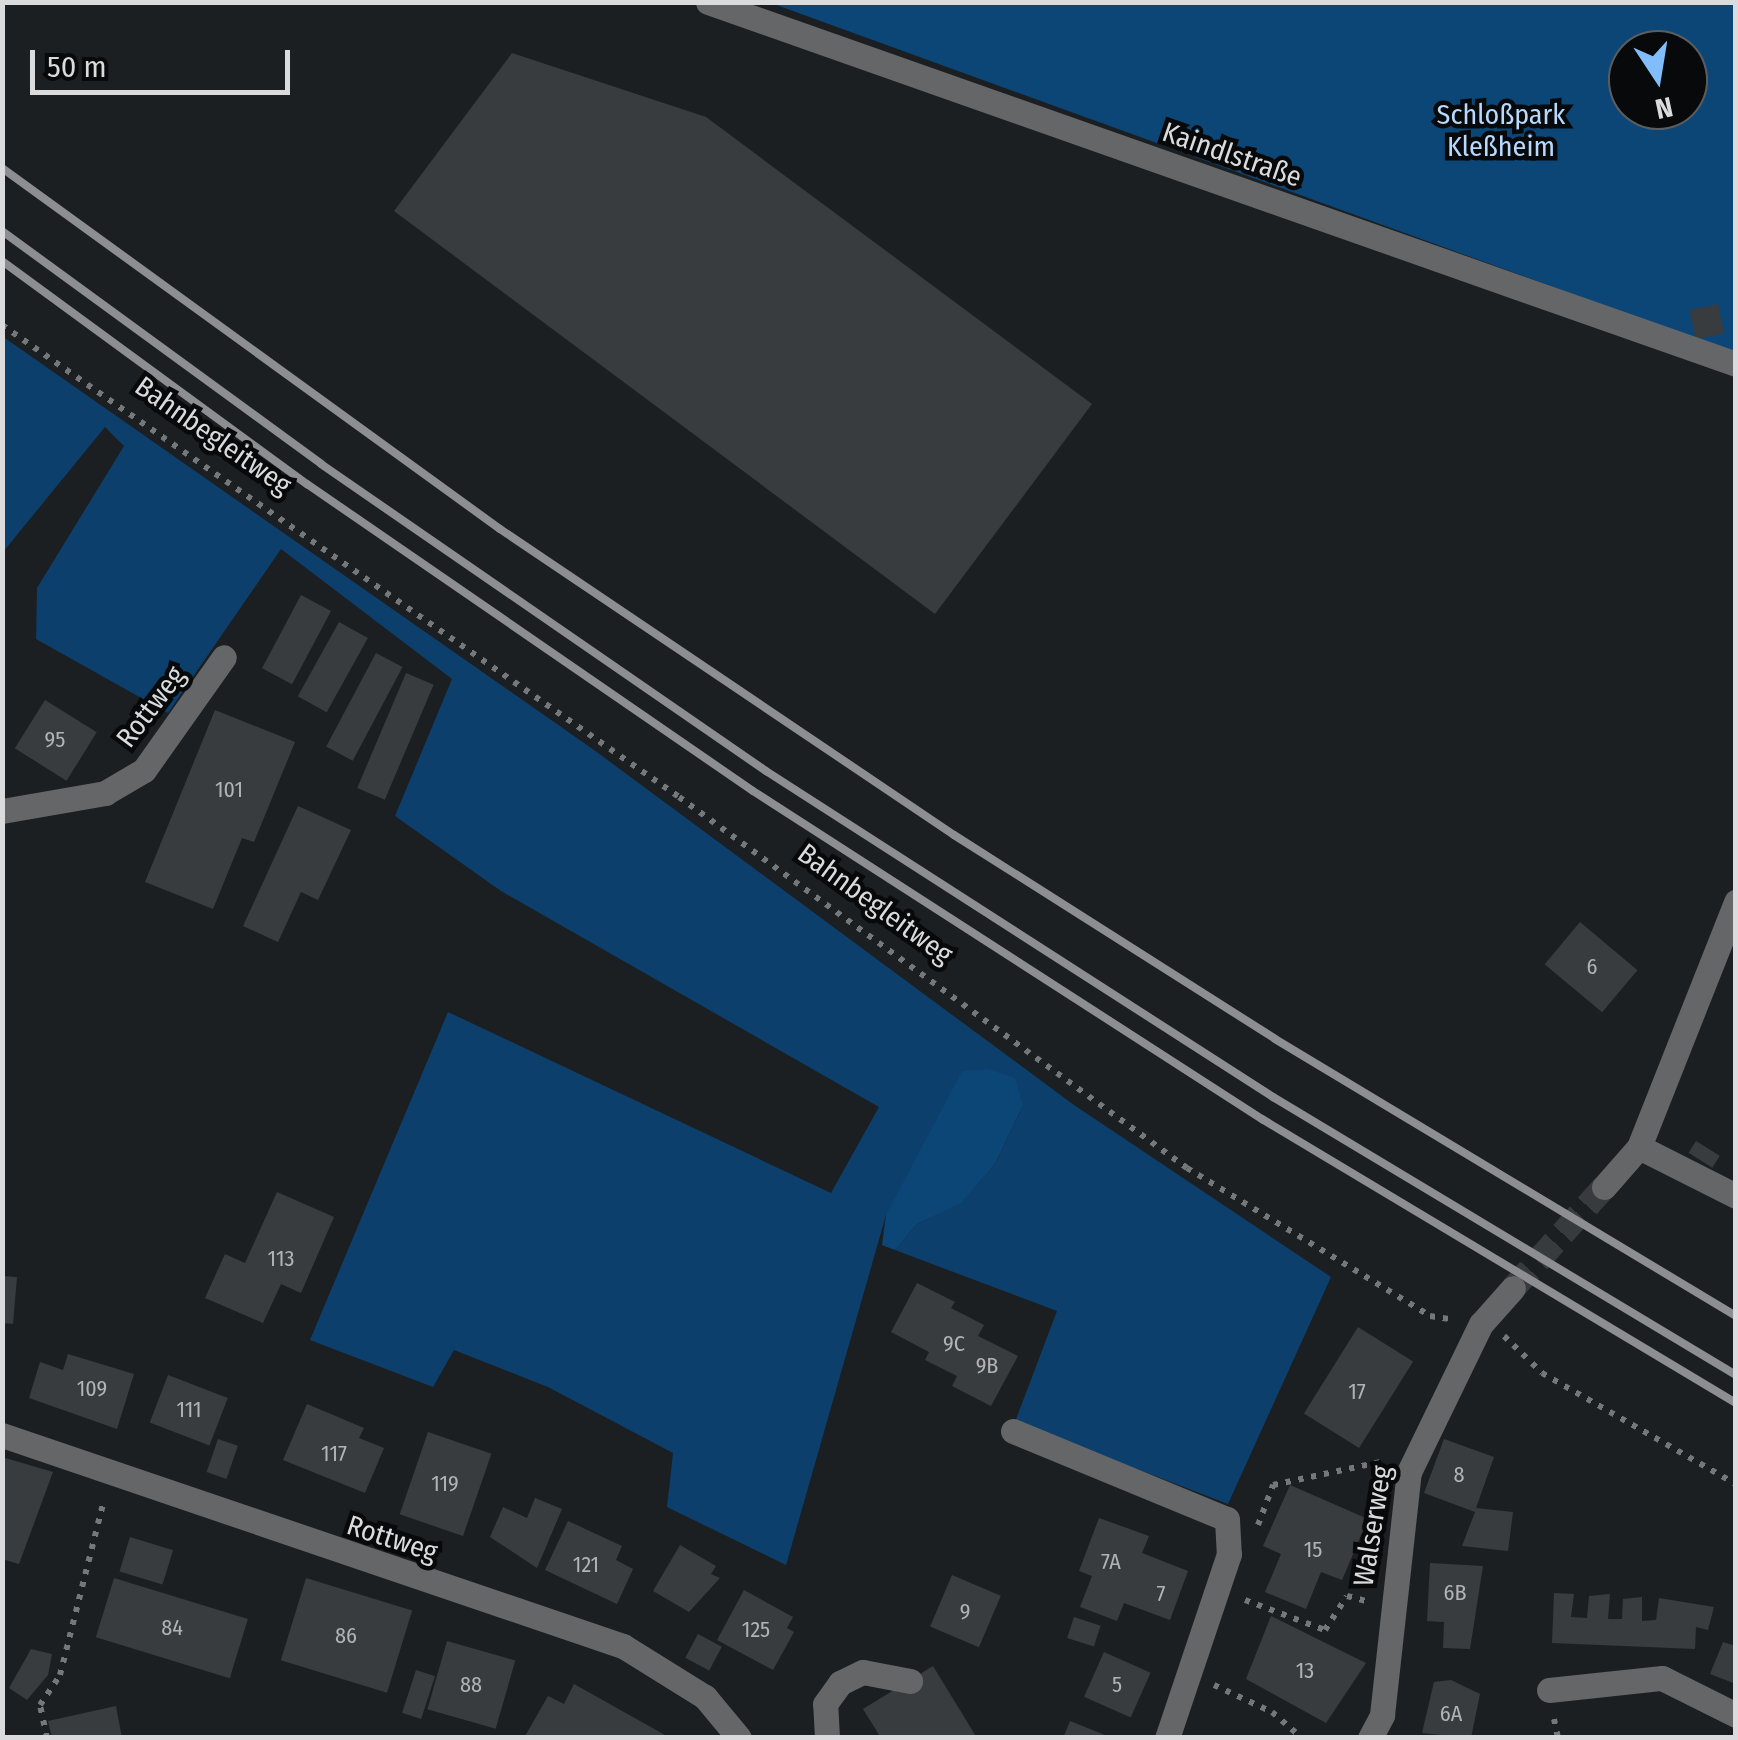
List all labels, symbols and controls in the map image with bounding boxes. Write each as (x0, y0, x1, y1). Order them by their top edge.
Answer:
scale bar (35, 30, 295, 92)
north arrow (1608, 30, 1708, 130)
text: 50 m (47, 49, 107, 85)
text: N (1652, 90, 1676, 126)
park label: Schloßpark Kleßheim (1437, 98, 1565, 164)
street label: Kaindlstraße (1158, 115, 1306, 195)
street label: Bahnbegleitweg (128, 370, 298, 502)
street label: Rottweg (110, 660, 192, 754)
house number: 95 (45, 727, 65, 753)
house number: 101 (215, 777, 243, 803)
street label: Bahnbegleitweg (791, 837, 959, 971)
house number: 6 (1587, 954, 1597, 980)
house number: 113 (268, 1246, 294, 1272)
house number: 9C (943, 1331, 965, 1357)
house number: 9B (976, 1353, 998, 1379)
house number: 109 (77, 1376, 107, 1402)
house number: 17 (1348, 1379, 1366, 1405)
house number: 111 (176, 1397, 202, 1423)
house number: 117 (321, 1441, 347, 1467)
house number: 8 (1454, 1462, 1464, 1488)
street label: Walserweg (1347, 1463, 1399, 1589)
house number: 119 (431, 1471, 459, 1497)
street label: Rottweg (342, 1509, 442, 1569)
house number: 15 (1304, 1537, 1322, 1563)
house number: 7A (1101, 1549, 1121, 1575)
house number: 121 (573, 1552, 599, 1578)
house number: 6B (1444, 1580, 1466, 1606)
house number: 7 (1157, 1581, 1165, 1607)
house number: 9 (960, 1599, 970, 1625)
house number: 84 (161, 1615, 183, 1641)
house number: 125 (742, 1617, 770, 1643)
house number: 86 (335, 1623, 357, 1649)
house number: 13 (1296, 1658, 1314, 1684)
house number: 88 (460, 1672, 482, 1698)
house number: 5 (1112, 1672, 1122, 1698)
house number: 6A (1440, 1701, 1462, 1727)

